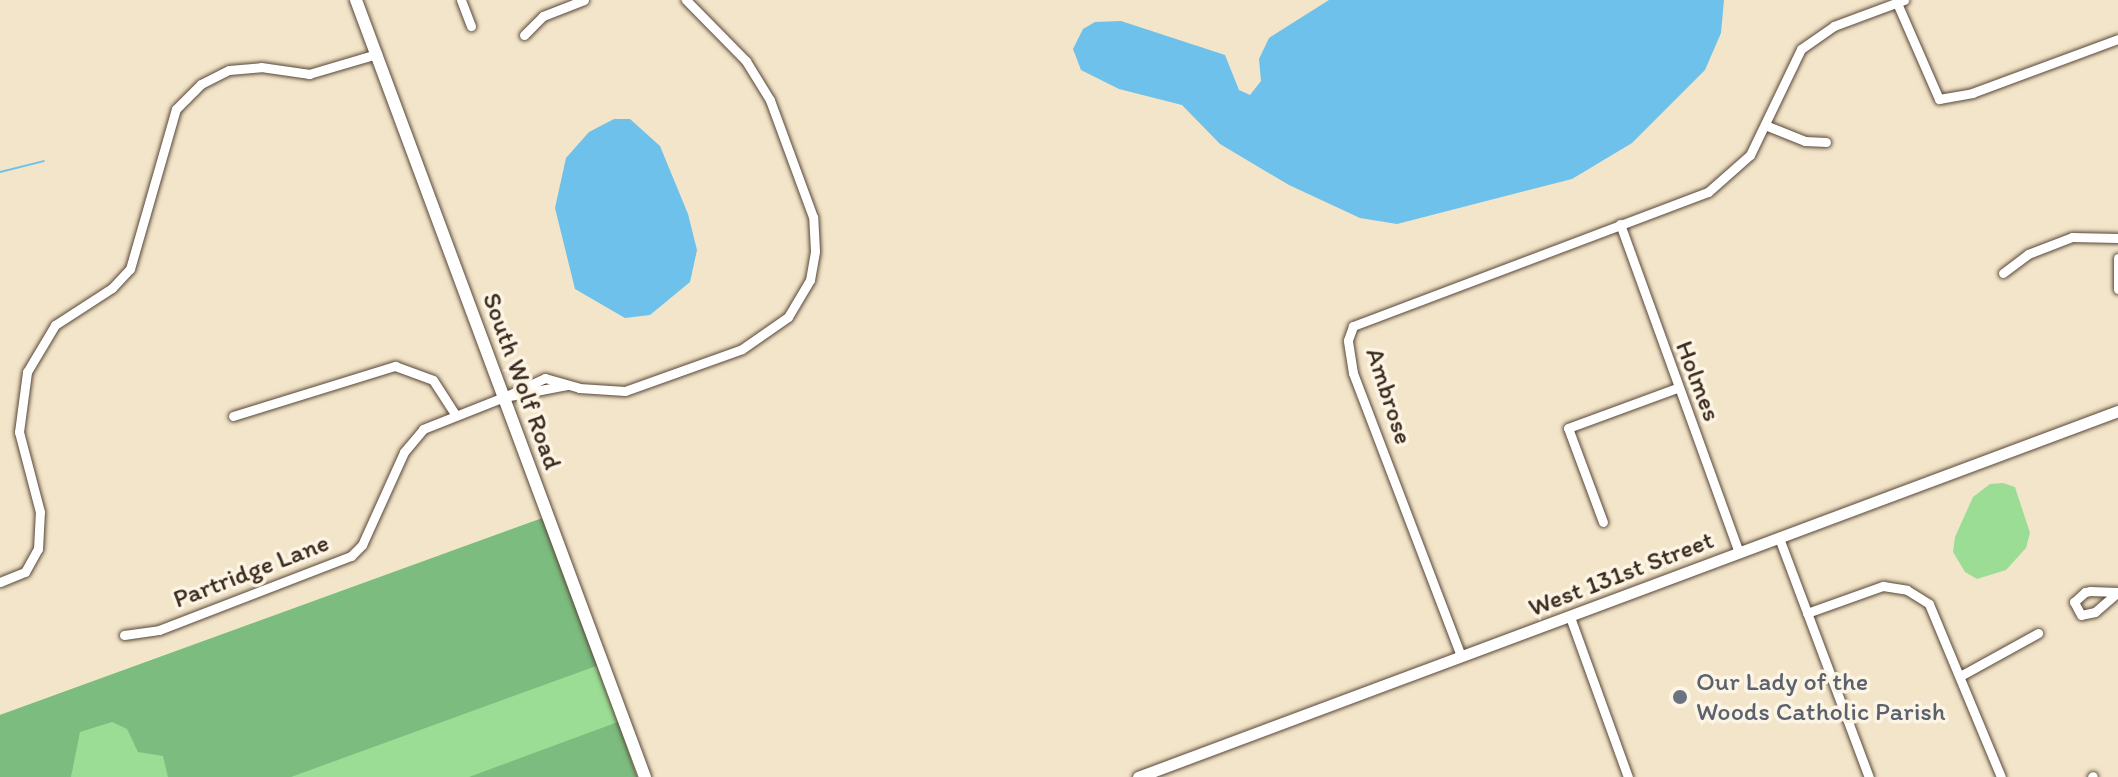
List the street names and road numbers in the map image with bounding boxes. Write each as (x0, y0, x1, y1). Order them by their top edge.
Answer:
street label: South Wolf Road (476, 289, 568, 473)
street label: Holmes (1668, 336, 1728, 426)
street label: Ambrose (1359, 344, 1419, 448)
street label: West 131st Street (1524, 524, 1718, 624)
street label: Partridge Lane (169, 527, 333, 615)

